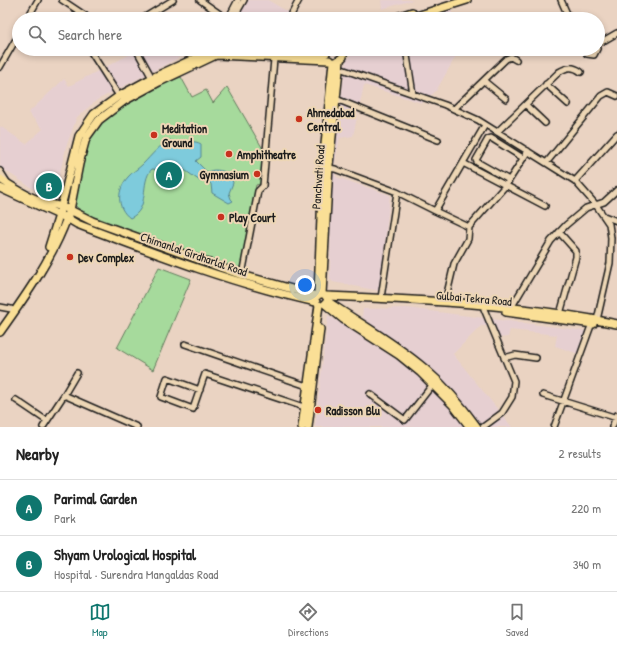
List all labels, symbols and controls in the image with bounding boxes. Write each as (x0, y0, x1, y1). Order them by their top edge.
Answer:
search box (12, 12, 605, 56)
icon: search (26, 23, 48, 45)
text: Search here (58, 24, 122, 45)
place label: Ahmedabad Central (307, 104, 355, 135)
marker: Ahmedabad Central (294, 114, 304, 124)
place label: Meditation Ground (162, 120, 208, 151)
marker: Meditation Ground (149, 130, 159, 140)
street label: Panchvati Road (307, 144, 329, 210)
place label: Amphitheatre (237, 146, 296, 164)
marker: Amphitheatre (224, 149, 234, 159)
pin: A (156, 160, 182, 190)
place label: Gymnasium (200, 166, 249, 184)
marker: Gymnasium (252, 169, 262, 179)
pin: B (36, 171, 62, 201)
place label: Play Court (229, 209, 276, 227)
marker: Play Court (216, 212, 226, 222)
street label: Chimanlal Girdharlal Road (138, 228, 250, 280)
place label: Dev Complex (78, 249, 135, 267)
marker: Dev Complex (65, 252, 75, 262)
your location (295, 275, 315, 295)
street label: Gulbai Tekra Road (435, 286, 513, 310)
place label: Radisson Blu (326, 402, 380, 419)
marker: Radisson Blu (313, 405, 323, 415)
text: Nearby (16, 442, 59, 465)
text: 2 results (559, 444, 601, 462)
text: Parimal Garden (54, 488, 137, 509)
text: A (26, 499, 32, 517)
text: 220 m (571, 499, 601, 517)
text: Park (54, 509, 76, 527)
text: Shyam Urological Hospital (54, 544, 196, 565)
text: B (26, 555, 32, 573)
text: 340 m (573, 555, 601, 573)
text: Hospital · Surendra Mangaldas Road (54, 565, 218, 583)
tab: Map (89, 601, 111, 639)
tab: Directions (288, 601, 329, 639)
tab: Saved (506, 601, 528, 639)

